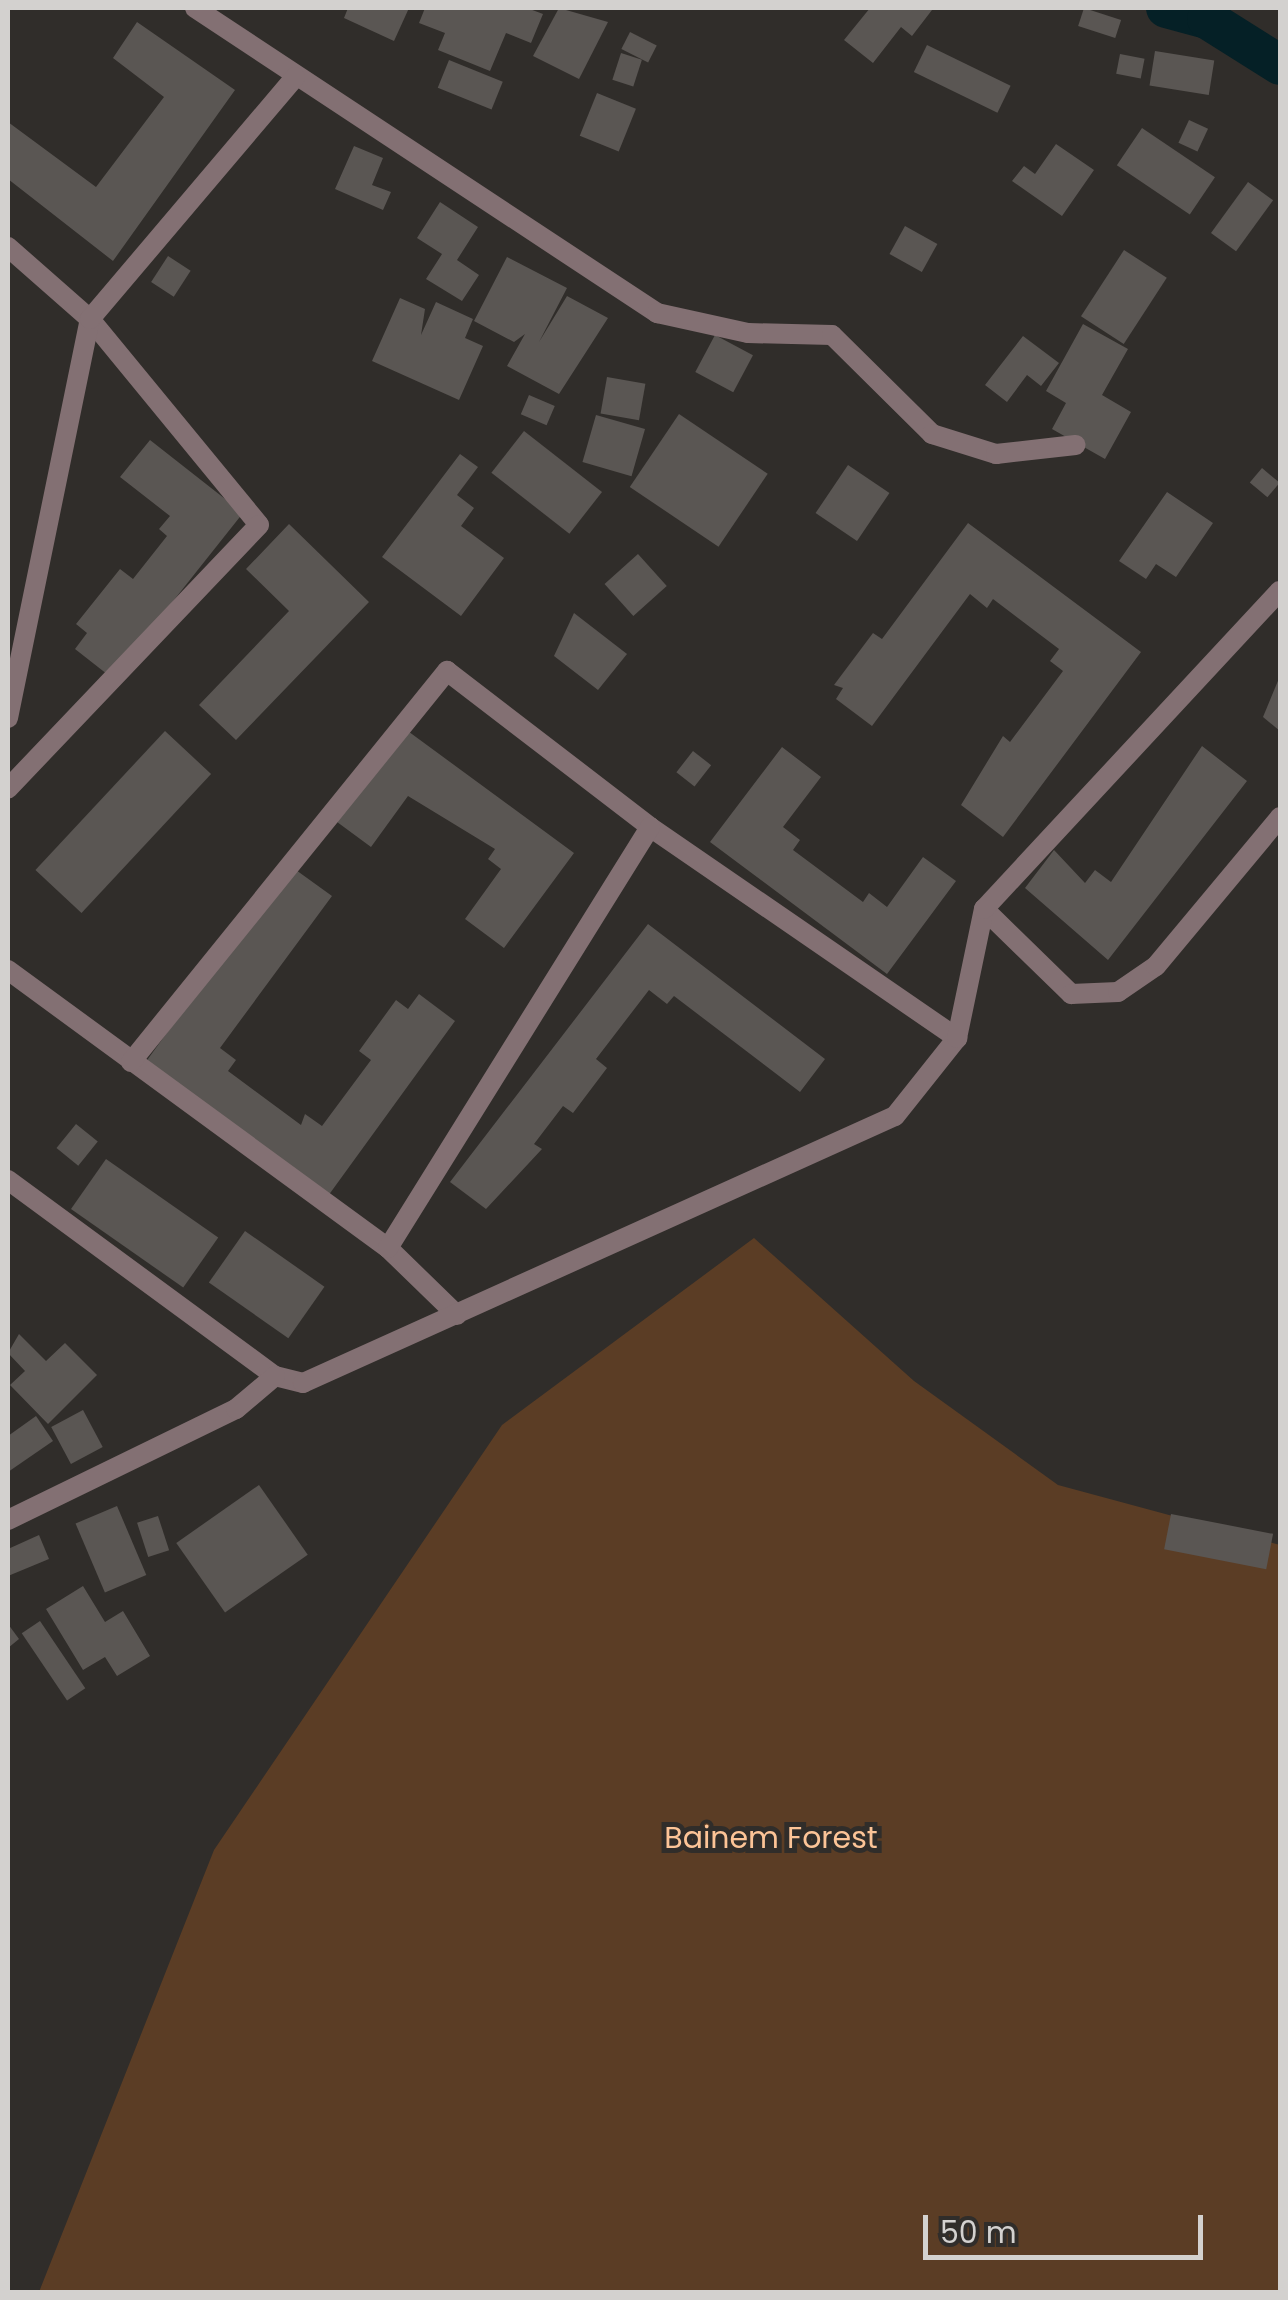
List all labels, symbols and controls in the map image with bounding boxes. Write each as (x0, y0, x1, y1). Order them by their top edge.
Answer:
park label: Bainem Forest (664, 1820, 878, 1856)
scale bar (928, 2195, 1208, 2257)
text: 50 m (940, 2211, 1017, 2254)

